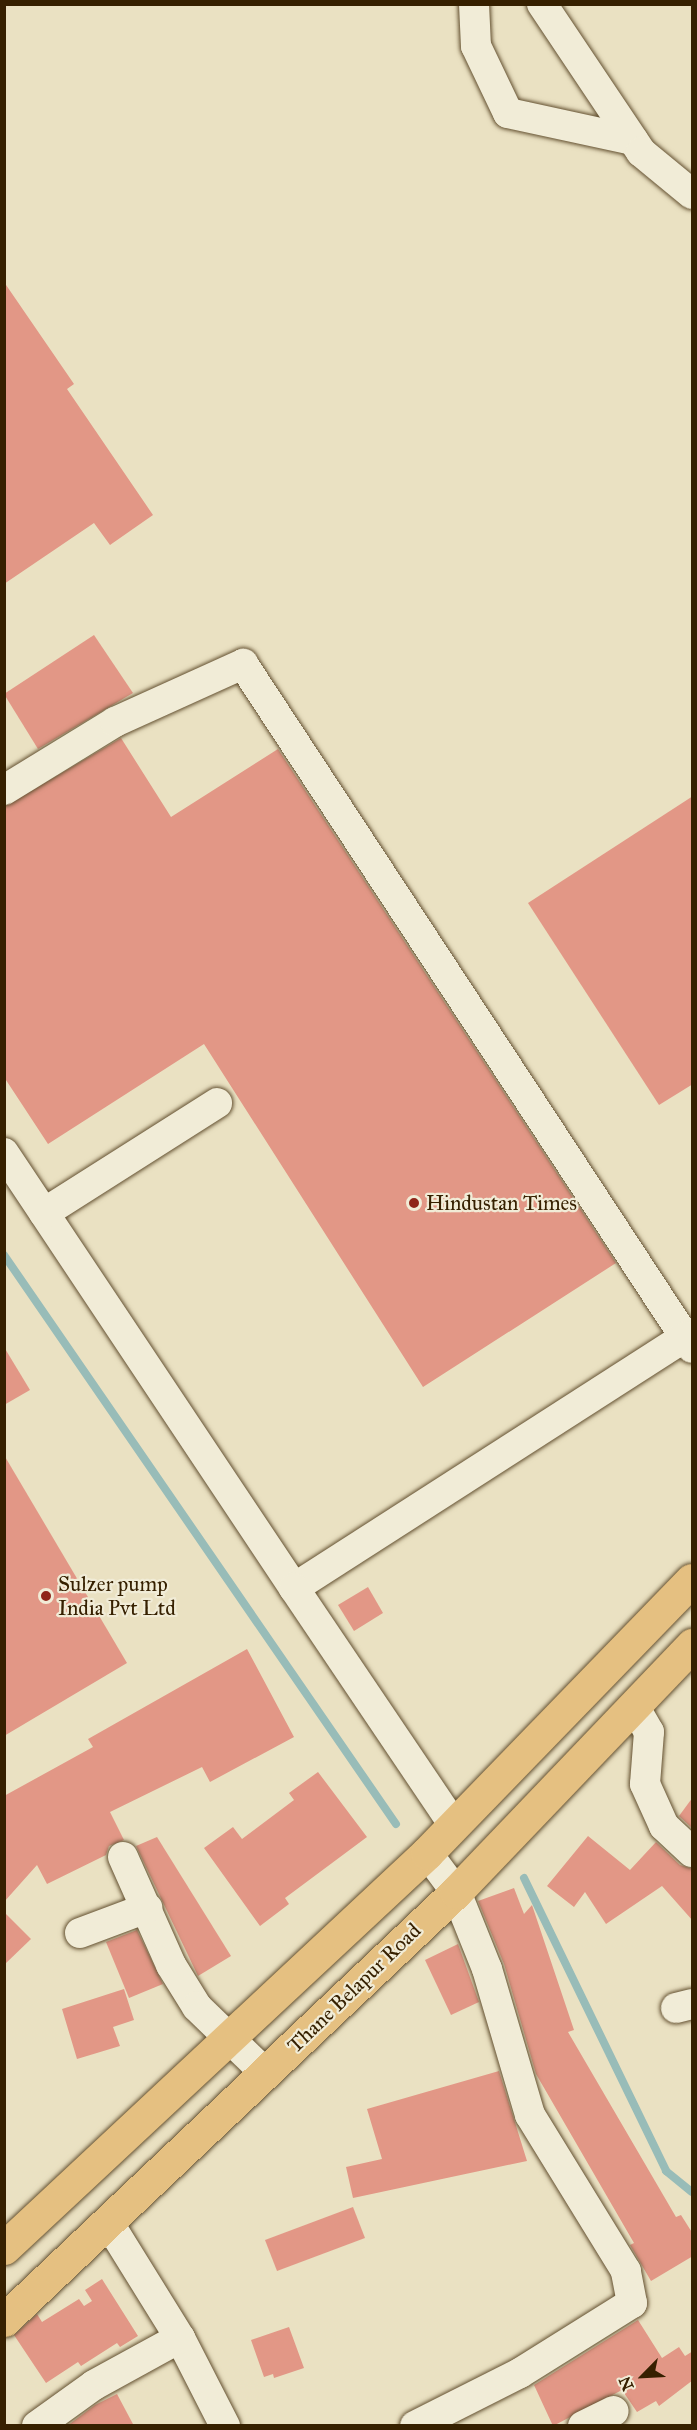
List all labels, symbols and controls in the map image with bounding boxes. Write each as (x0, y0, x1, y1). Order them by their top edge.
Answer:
place label: Hindustan Times (426, 1190, 577, 1216)
marker: Hindustan Times (407, 1196, 421, 1210)
place label: Sulzer pump India Pvt Ltd (58, 1571, 176, 1621)
marker: Sulzer pump India Pvt Ltd (39, 1589, 53, 1603)
street label: Thane Belapur Road (282, 1918, 426, 2058)
north arrow (613, 2346, 673, 2406)
text: N (615, 2373, 638, 2394)

